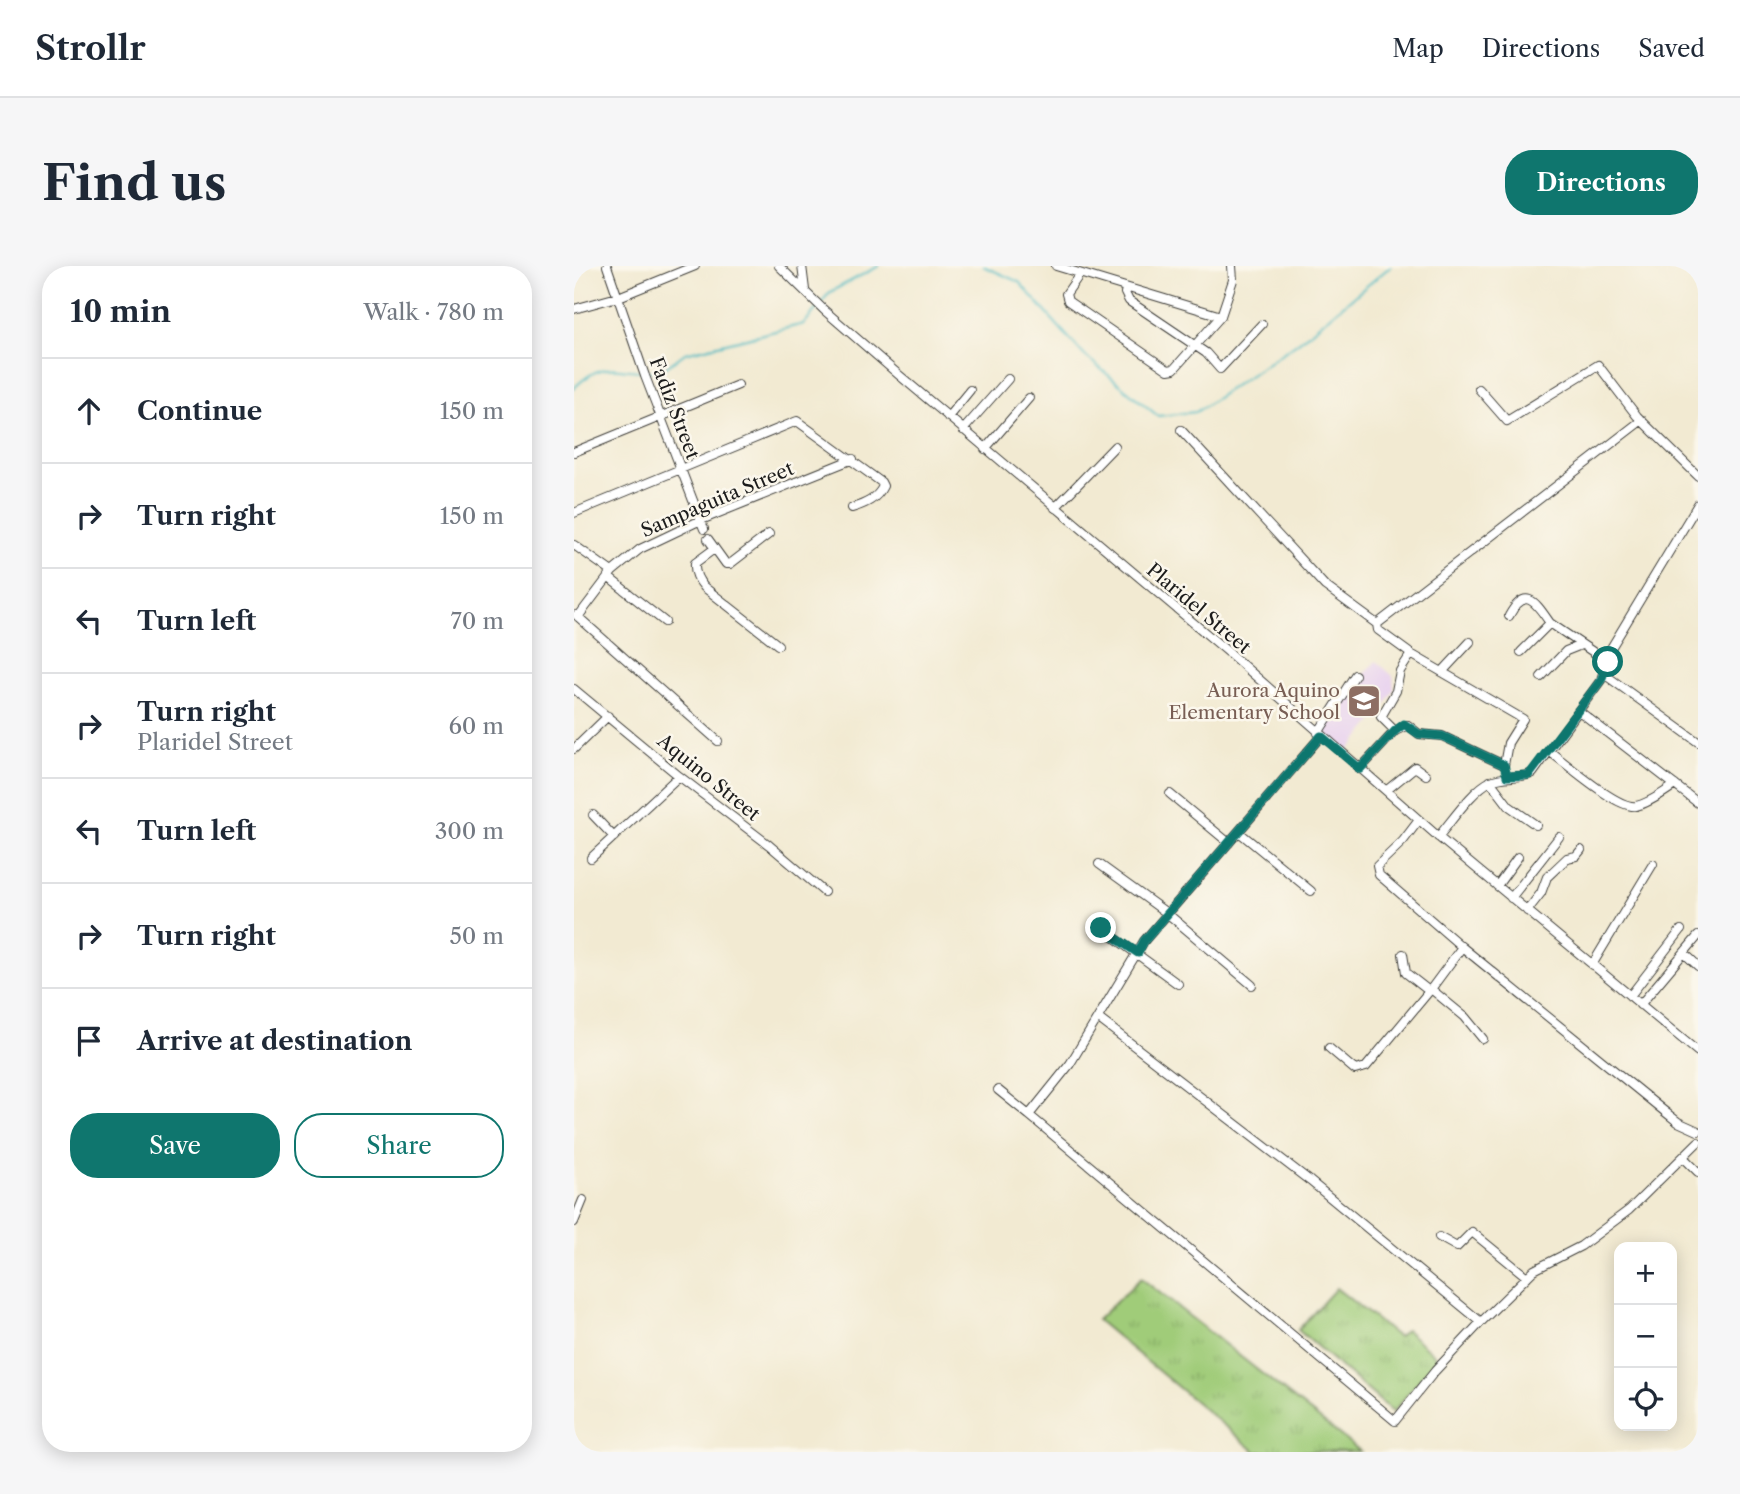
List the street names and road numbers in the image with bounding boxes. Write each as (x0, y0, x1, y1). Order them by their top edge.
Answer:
street label: Fadiz Street (644, 354, 705, 463)
street label: Sampaguita Street (637, 457, 797, 542)
street label: Plaridel Street (1142, 558, 1256, 659)
street label: Aquino Street (652, 728, 765, 826)

